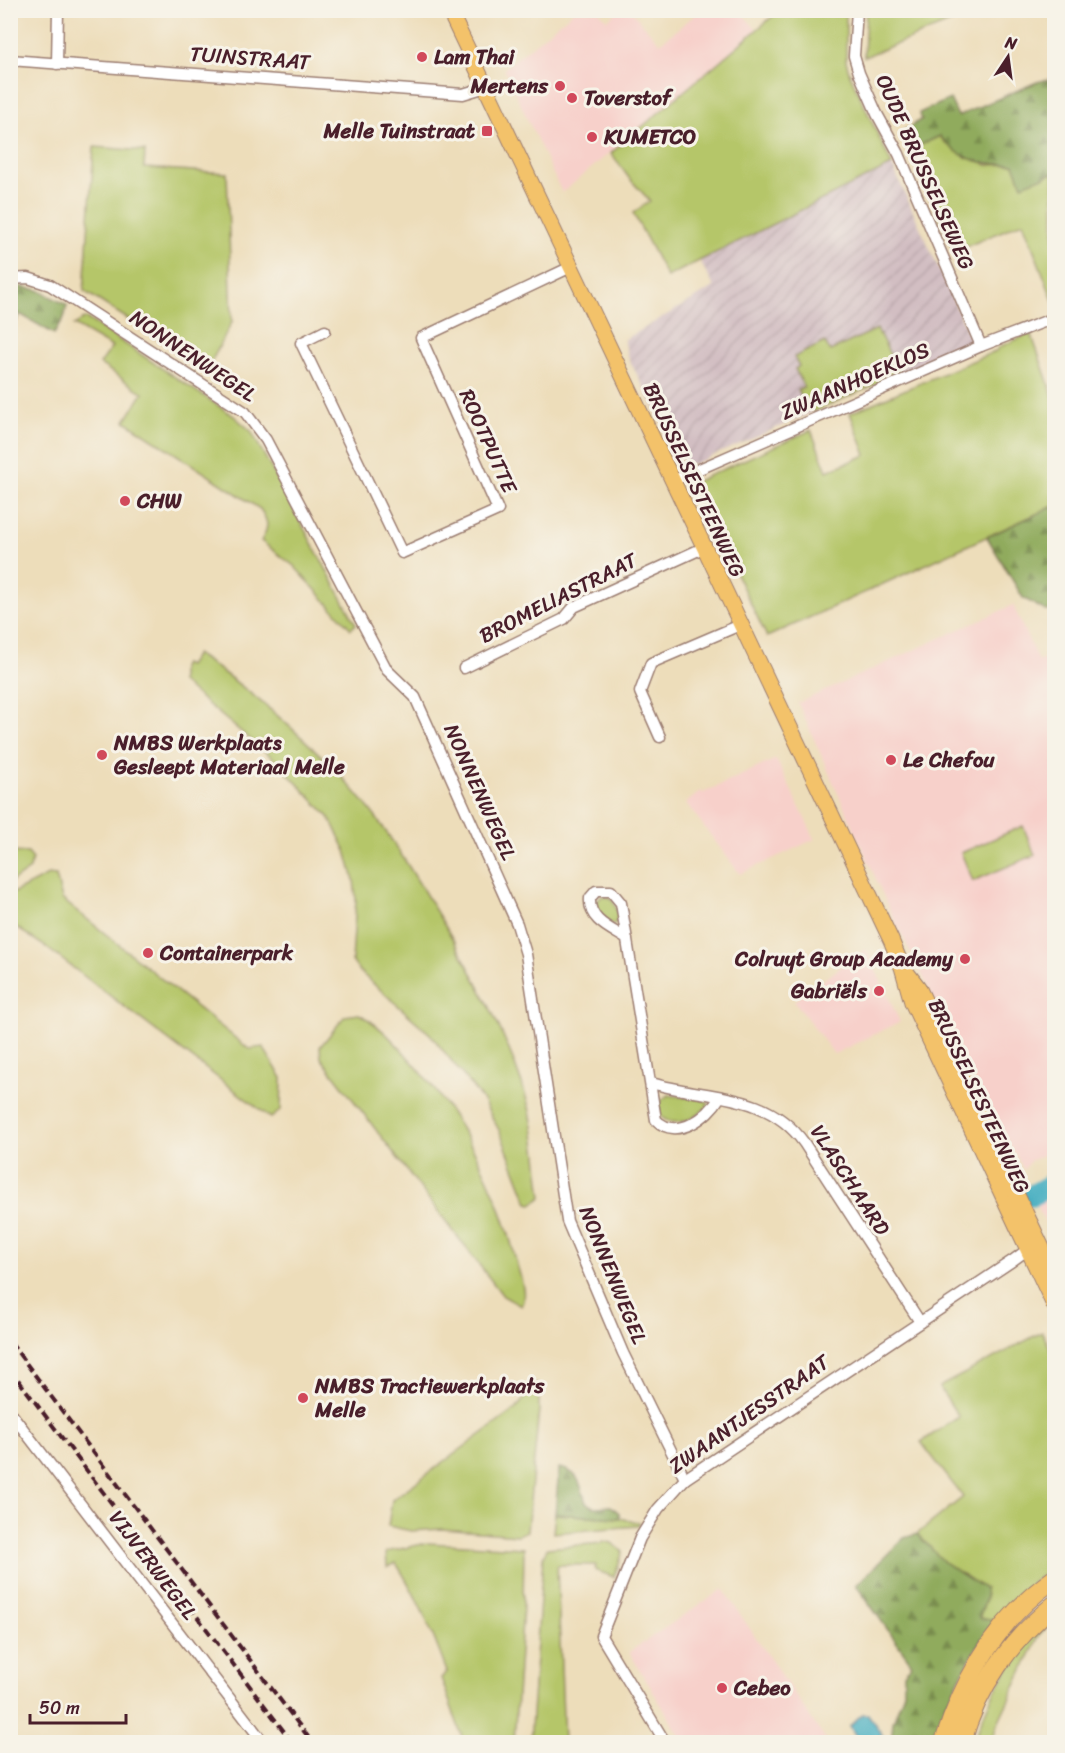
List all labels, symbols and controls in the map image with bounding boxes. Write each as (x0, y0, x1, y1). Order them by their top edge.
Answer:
north arrow (978, 27, 1038, 87)
text: N (1002, 27, 1021, 58)
street label: TUINSTRAAT (189, 35, 313, 81)
place label: Lam Thai (434, 38, 516, 76)
marker: Lam Thai (415, 50, 429, 64)
place label: Mertens (469, 67, 549, 105)
street label: OUDE BRUSSELSEWEG (865, 68, 985, 276)
marker: Mertens (553, 79, 567, 93)
place label: Toverstof (584, 79, 674, 117)
marker: Toverstof (565, 91, 579, 105)
place label: Melle Tuinstraat (322, 112, 476, 150)
place label: KUMETCO (603, 118, 696, 156)
marker: Melle Tuinstraat (480, 124, 494, 138)
marker: KUMETCO (585, 130, 599, 144)
street label: NONNENWEGEL (122, 299, 265, 413)
street label: ZWAANHOEKLOS (774, 331, 936, 431)
street label: BRUSSELSESTEENWEG (632, 376, 756, 584)
street label: ROOTPUTTE (448, 383, 528, 501)
place label: CHW (136, 482, 182, 520)
marker: CHW (118, 494, 132, 508)
street label: BROMELIASTRAAT (472, 541, 645, 654)
street label: NONNENWEGEL (433, 717, 527, 867)
place label: NMBS Werkplaats Gesleept Materiaal Melle (113, 724, 345, 786)
place label: Le Chefou (903, 741, 995, 779)
marker: NMBS Werkplaats Gesleept Materiaal Melle (95, 748, 109, 762)
marker: Le Chefou (884, 753, 898, 767)
place label: Containerpark (159, 934, 294, 972)
place label: Colruyt Group Academy (734, 940, 954, 978)
marker: Containerpark (141, 946, 155, 960)
marker: Colruyt Group Academy (958, 952, 972, 966)
place label: Gabriëls (790, 972, 868, 1010)
marker: Gabriëls (872, 984, 886, 998)
street label: BRUSSELSESTEENWEG (917, 992, 1041, 1200)
street label: VLASCHAARD (800, 1117, 901, 1244)
street label: NONNENWEGEL (568, 1200, 658, 1350)
street label: ZWAANTJESSTRAAT (660, 1343, 839, 1484)
place label: NMBS Tractiewerkplaats Melle (314, 1367, 546, 1429)
marker: NMBS Tractiewerkplaats Melle (296, 1391, 310, 1405)
street label: VIJVERWEGEL (99, 1502, 207, 1629)
place label: Cebeo (733, 1669, 791, 1707)
marker: Cebeo (715, 1681, 729, 1695)
scale bar (30, 1687, 126, 1725)
text: 50 m (39, 1692, 80, 1724)

